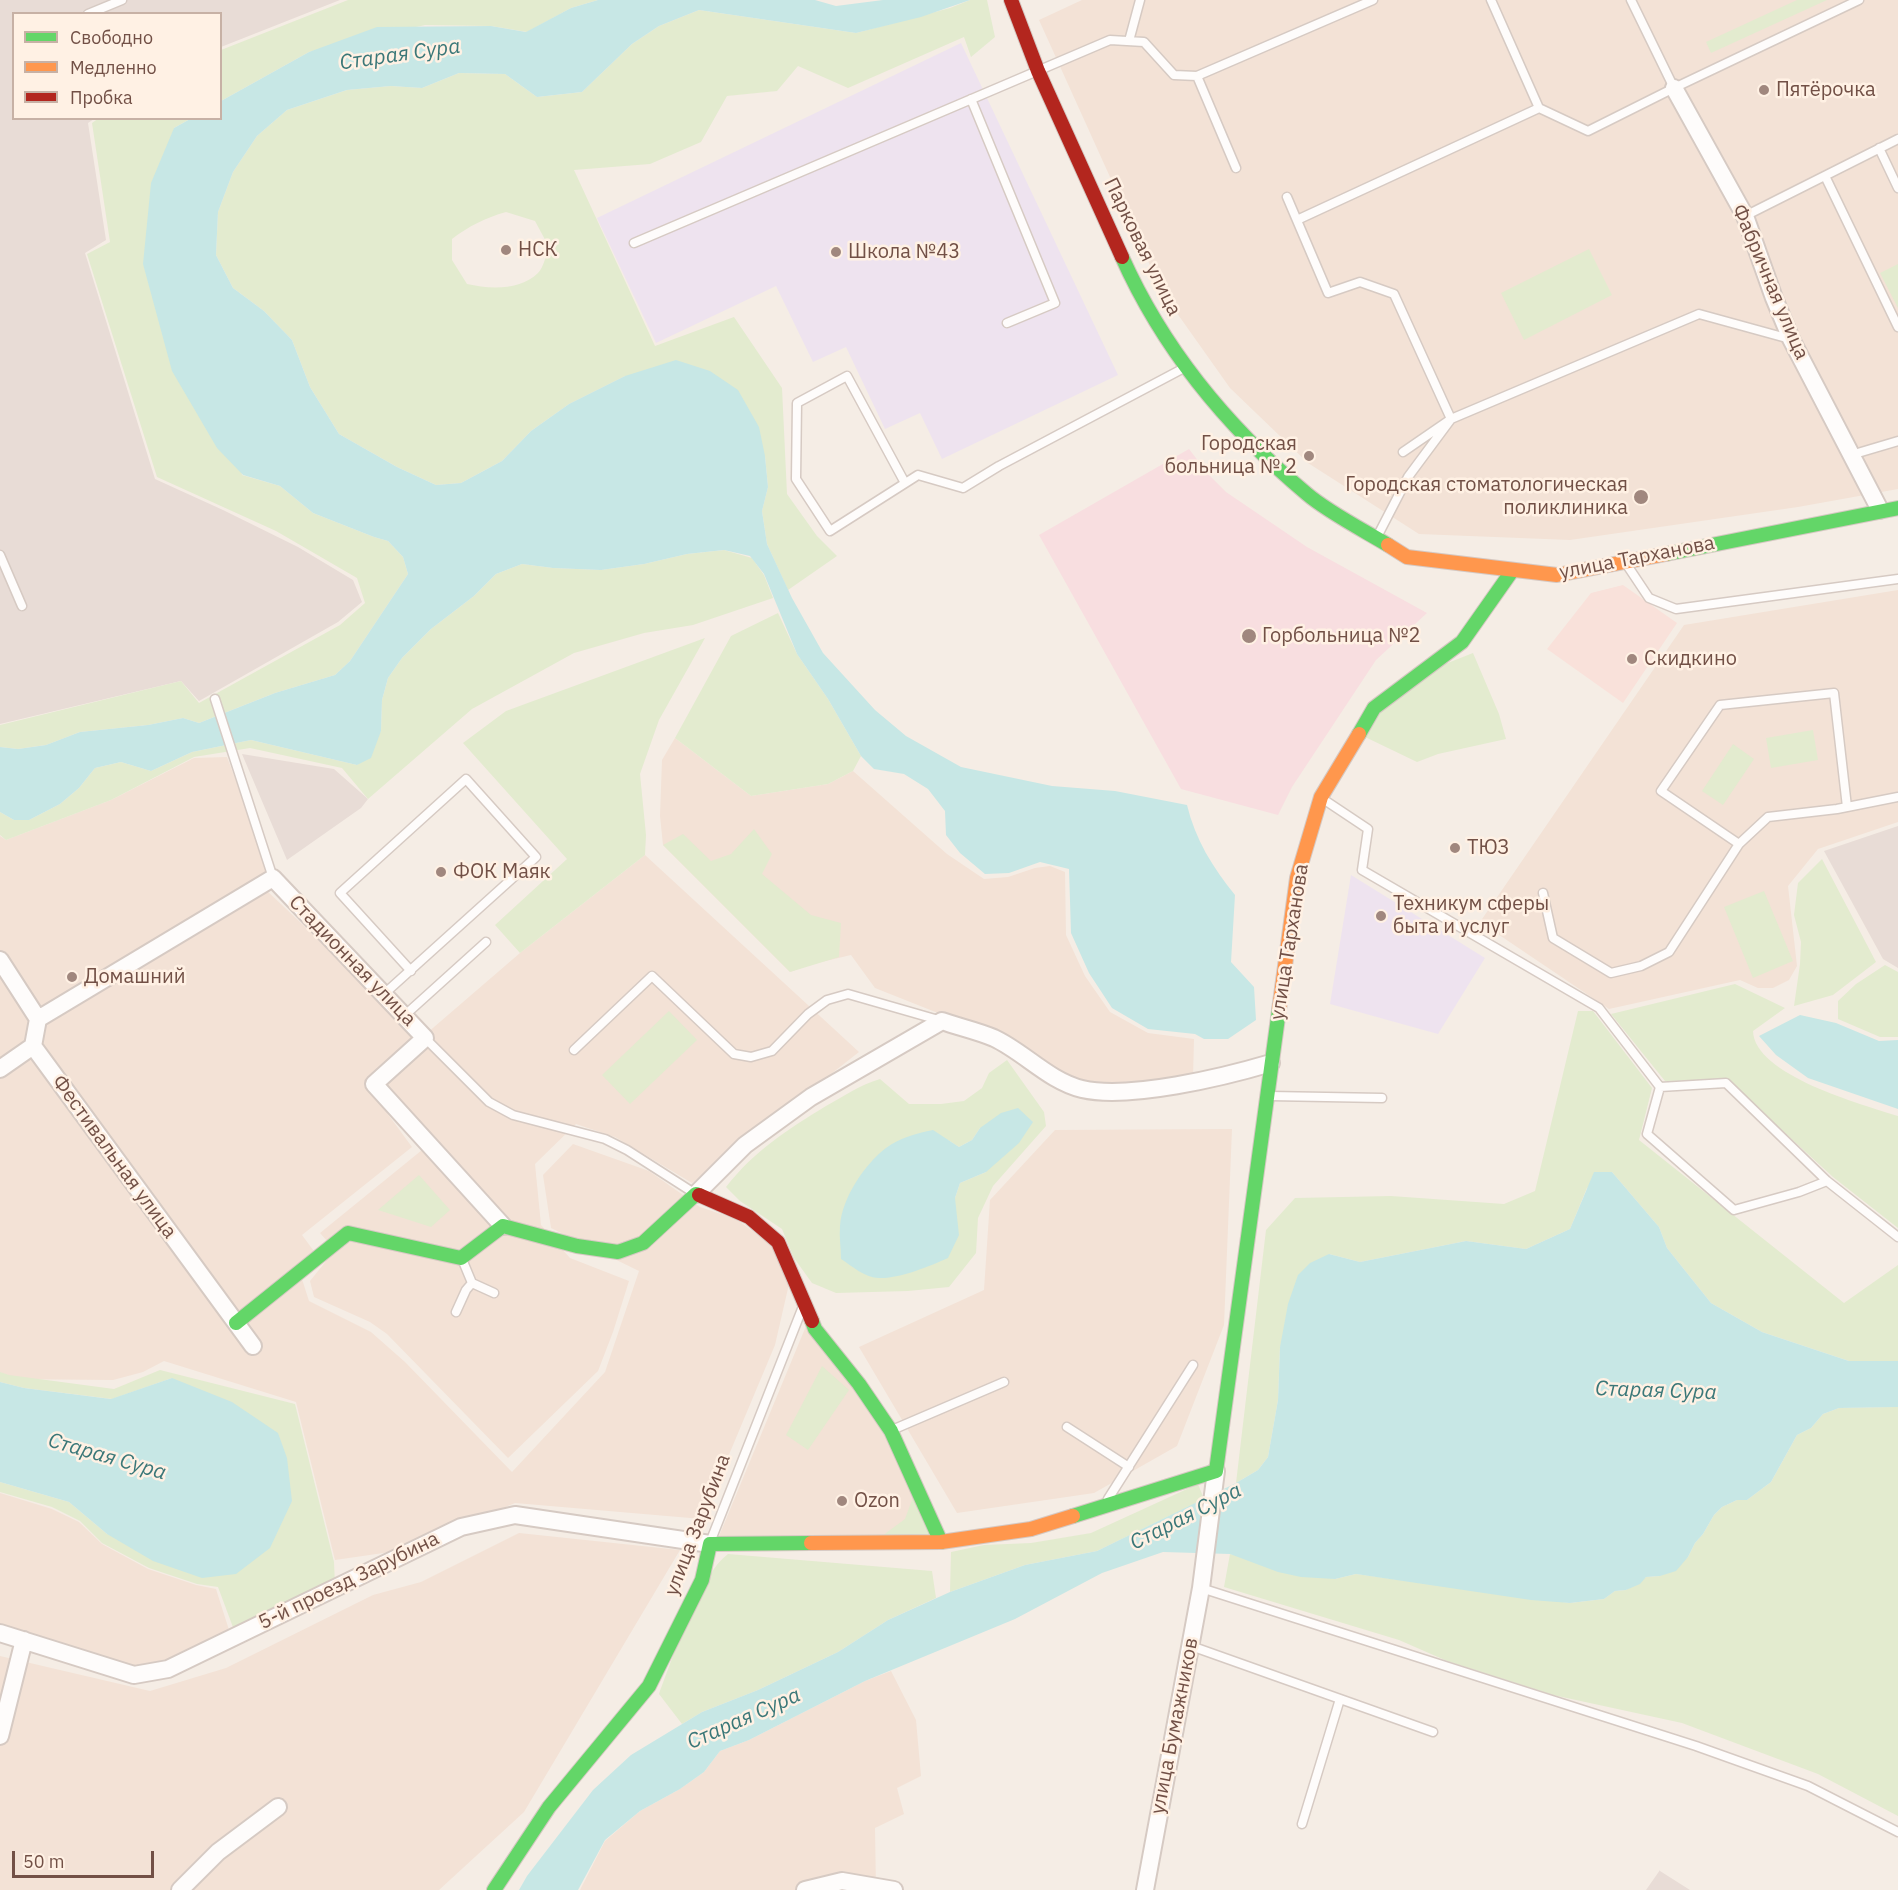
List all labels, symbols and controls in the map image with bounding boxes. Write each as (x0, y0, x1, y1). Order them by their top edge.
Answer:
legend (12, 12, 222, 120)
text: Свободно (70, 26, 153, 49)
water label: Старая Сура (338, 34, 462, 76)
text: Медленно (70, 56, 157, 79)
place label: Пятёрочка (1776, 78, 1876, 102)
marker: Пятёрочка (1757, 83, 1771, 97)
text: Пробка (70, 86, 133, 109)
street label: Парковая улица (1098, 174, 1186, 320)
street label: Фабричная улица (1726, 201, 1814, 363)
place label: НСК (518, 238, 558, 262)
place label: Школа №43 (848, 240, 960, 264)
marker: НСК (499, 243, 513, 257)
marker: Школа №43 (829, 245, 843, 259)
place label: Городская больница № 2 (1165, 432, 1297, 479)
marker: Городская больница № 2 (1302, 449, 1316, 463)
place label: Городская стоматологическая поликлиника (1345, 473, 1628, 520)
marker: Городская стоматологическая поликлиника (1632, 488, 1650, 506)
street label: улица Тарханова (1557, 531, 1717, 585)
place label: Горбольница №2 (1262, 624, 1420, 648)
marker: Горбольница №2 (1240, 627, 1258, 645)
place label: Скидкино (1644, 647, 1737, 671)
marker: Скидкино (1625, 652, 1639, 666)
place label: ТЮЗ (1467, 836, 1509, 860)
marker: ТЮЗ (1448, 841, 1462, 855)
place label: ФОК Маяк (453, 860, 551, 884)
street label: улица Тарханова (1266, 862, 1314, 1022)
marker: ФОК Маяк (434, 865, 448, 879)
street label: Стадионная улица (283, 891, 421, 1031)
place label: Техникум сферы быта и услуг (1393, 892, 1549, 939)
marker: Техникум сферы быта и услуг (1374, 909, 1388, 923)
place label: Домашний (84, 965, 185, 989)
marker: Домашний (65, 970, 79, 984)
street label: Фестивальная улица (47, 1071, 181, 1243)
water label: Старая Сура (1595, 1376, 1717, 1406)
water label: Старая Сура (45, 1428, 169, 1486)
street label: улица Зарубина (660, 1451, 736, 1599)
water label: Старая Сура (1126, 1478, 1246, 1556)
place label: Ozon (854, 1489, 900, 1513)
marker: Ozon (835, 1494, 849, 1508)
street label: 5-й проезд Зарубина (255, 1527, 443, 1635)
street label: улица Бумажников (1146, 1636, 1204, 1816)
water label: Старая Сура (683, 1683, 805, 1755)
scale bar (15, 1839, 158, 1877)
text: 50 m (23, 1850, 65, 1873)

